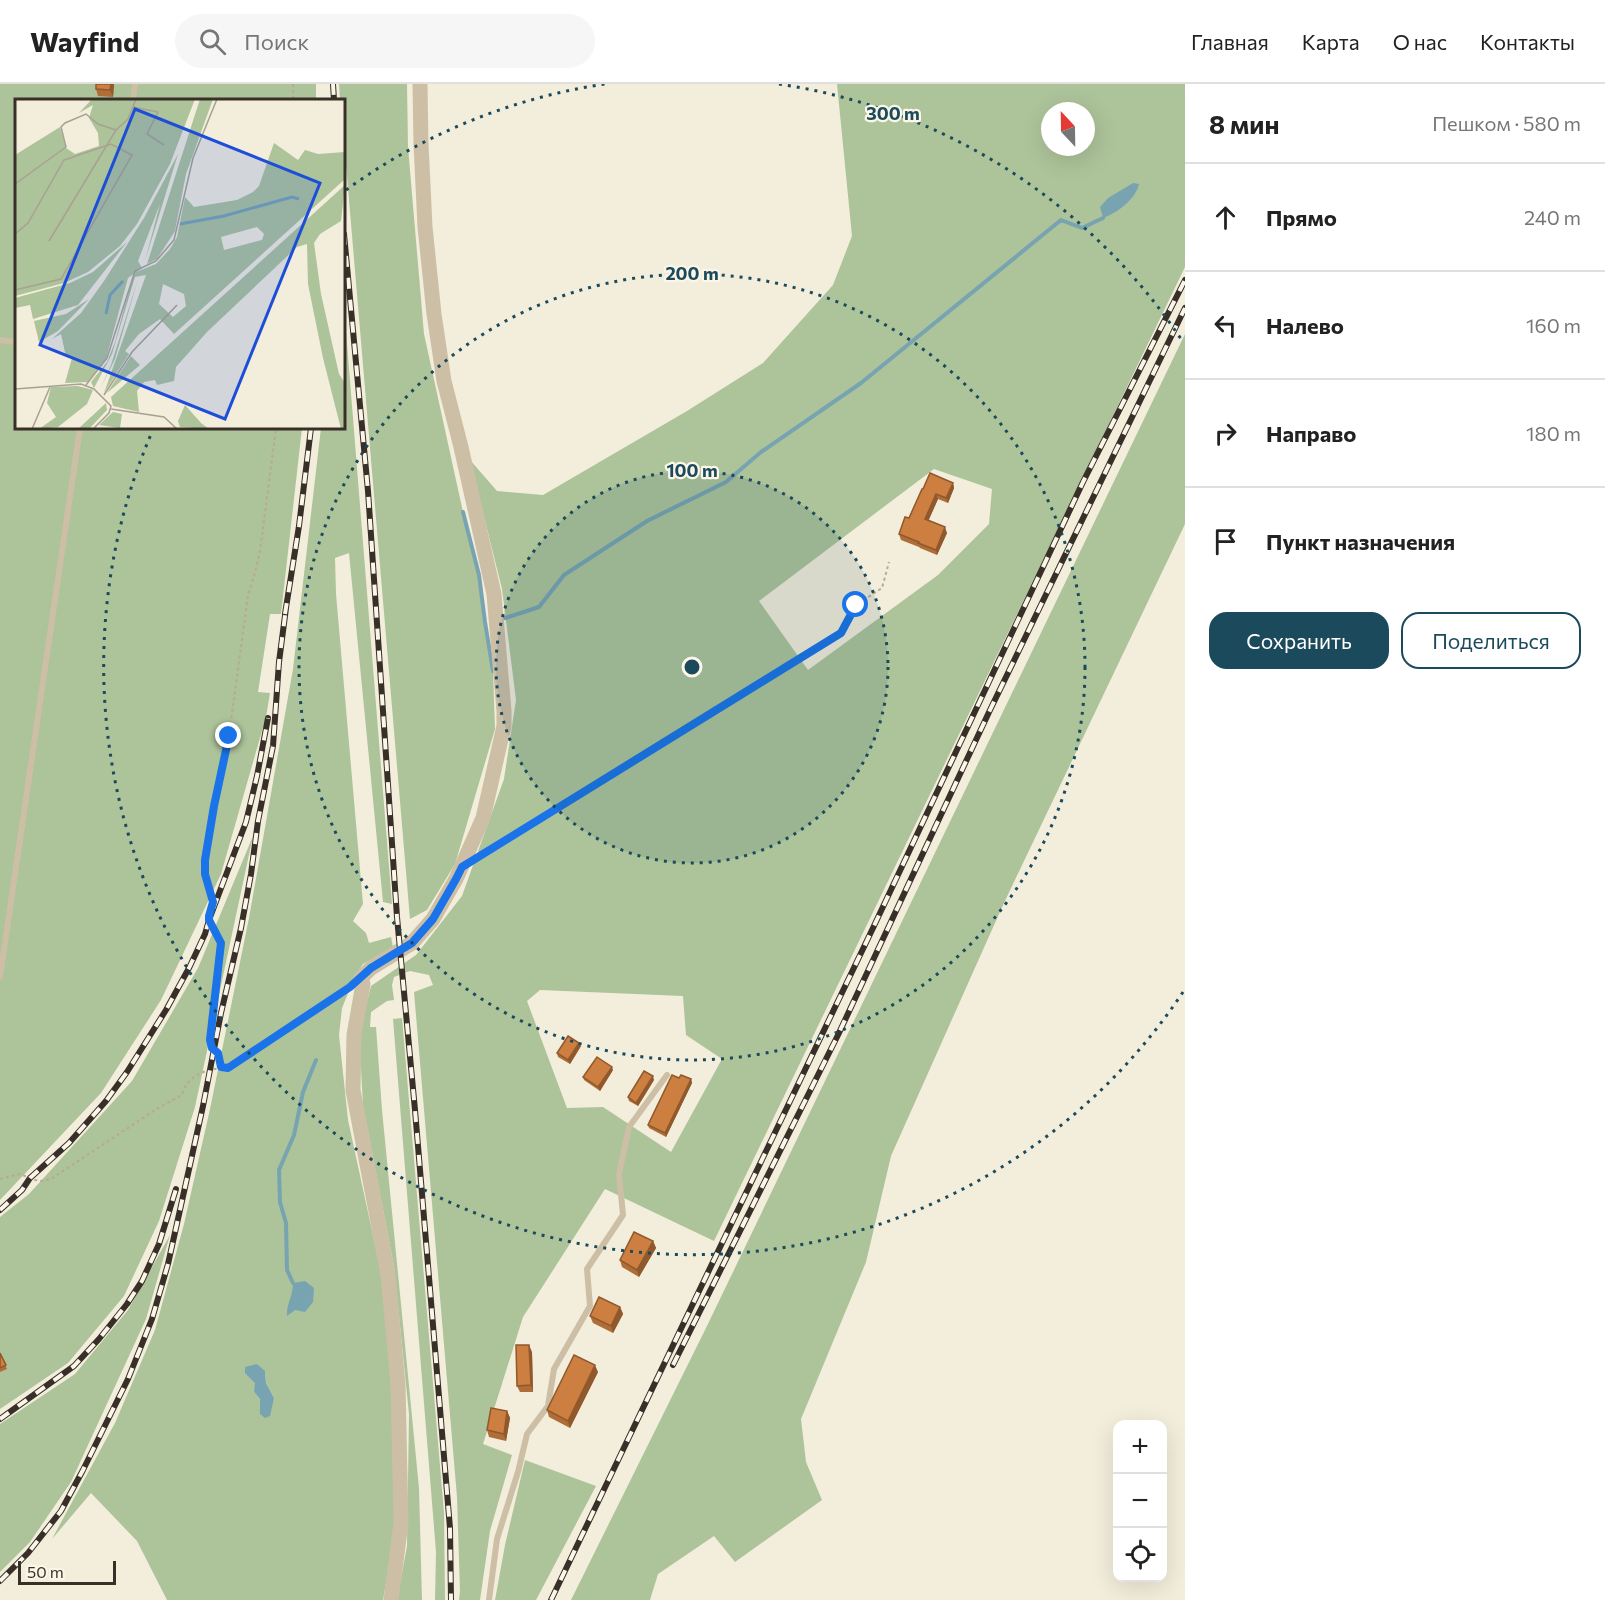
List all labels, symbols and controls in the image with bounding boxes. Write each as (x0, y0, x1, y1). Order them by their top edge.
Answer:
search box (175, 14, 595, 68)
text: Wayfind (30, 24, 139, 58)
icon: search (196, 25, 229, 58)
text: Поиск (244, 28, 309, 55)
text: Главная (1191, 29, 1269, 54)
text: Карта (1302, 29, 1360, 54)
text: О нас (1393, 29, 1447, 54)
text: Контакты (1480, 29, 1575, 54)
inset map (15, 99, 345, 429)
text: 300 m (866, 102, 920, 124)
north arrow (1041, 102, 1095, 156)
text: 8 мин (1209, 108, 1280, 139)
text: Пешком · 580 m (1432, 111, 1581, 135)
icon: ahead (1209, 201, 1242, 234)
text: Прямо (1266, 204, 1337, 231)
text: 240 m (1524, 205, 1581, 229)
text: 200 m (665, 262, 719, 284)
icon: left (1209, 309, 1242, 342)
text: Налево (1266, 312, 1344, 339)
text: 160 m (1526, 313, 1581, 337)
icon: right (1209, 417, 1242, 450)
text: Направо (1266, 420, 1356, 447)
text: 180 m (1526, 421, 1581, 445)
text: 100 m (666, 459, 718, 481)
icon: arrive (1209, 525, 1242, 558)
text: Пункт назначения (1266, 528, 1455, 555)
route start (842, 591, 868, 617)
button: Сохранить (1209, 612, 1389, 669)
button: Поделиться (1401, 612, 1581, 669)
centre of rings (682, 657, 702, 677)
route end (215, 722, 241, 748)
map controls (1113, 1420, 1167, 1582)
button: + (1113, 1420, 1167, 1474)
button: − (1113, 1474, 1167, 1528)
button: locate (1113, 1528, 1167, 1582)
scale bar (18, 1558, 116, 1586)
text: 50 m (27, 1562, 64, 1581)

